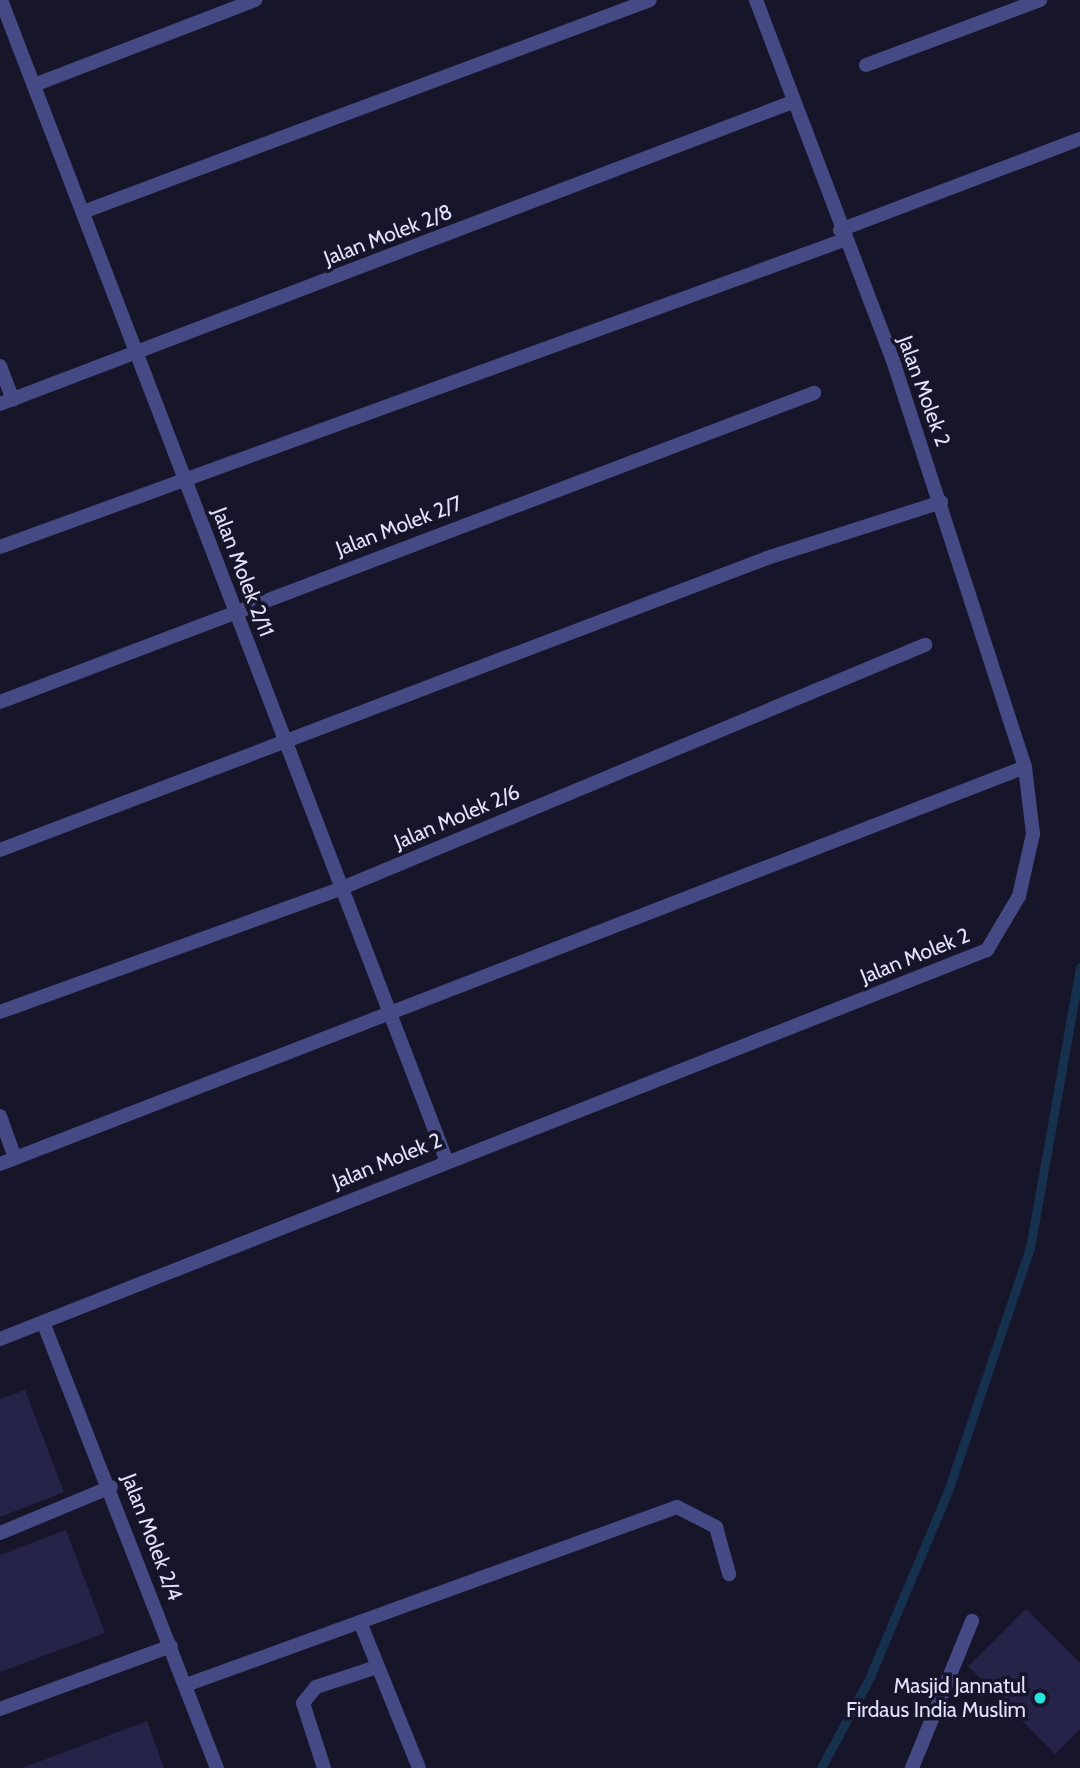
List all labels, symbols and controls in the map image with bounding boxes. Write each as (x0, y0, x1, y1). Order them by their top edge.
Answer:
street label: Jalan Molek 2/8 (320, 199, 456, 271)
street label: Jalan Molek 2 (892, 332, 956, 450)
street label: Jalan Molek 2/7 (332, 490, 466, 562)
street label: Jalan Molek 2/11 (207, 504, 279, 640)
street label: Jalan Molek 2/6 (390, 779, 524, 855)
street label: Jalan Molek 2 (857, 923, 973, 989)
street label: Jalan Molek 2 (329, 1128, 445, 1194)
street label: Jalan Molek 2/4 (116, 1470, 188, 1604)
place label: Masjid Jannatul Firdaus India Muslim (846, 1673, 1026, 1723)
marker: Masjid Jannatul Firdaus India Muslim (1032, 1690, 1048, 1706)

